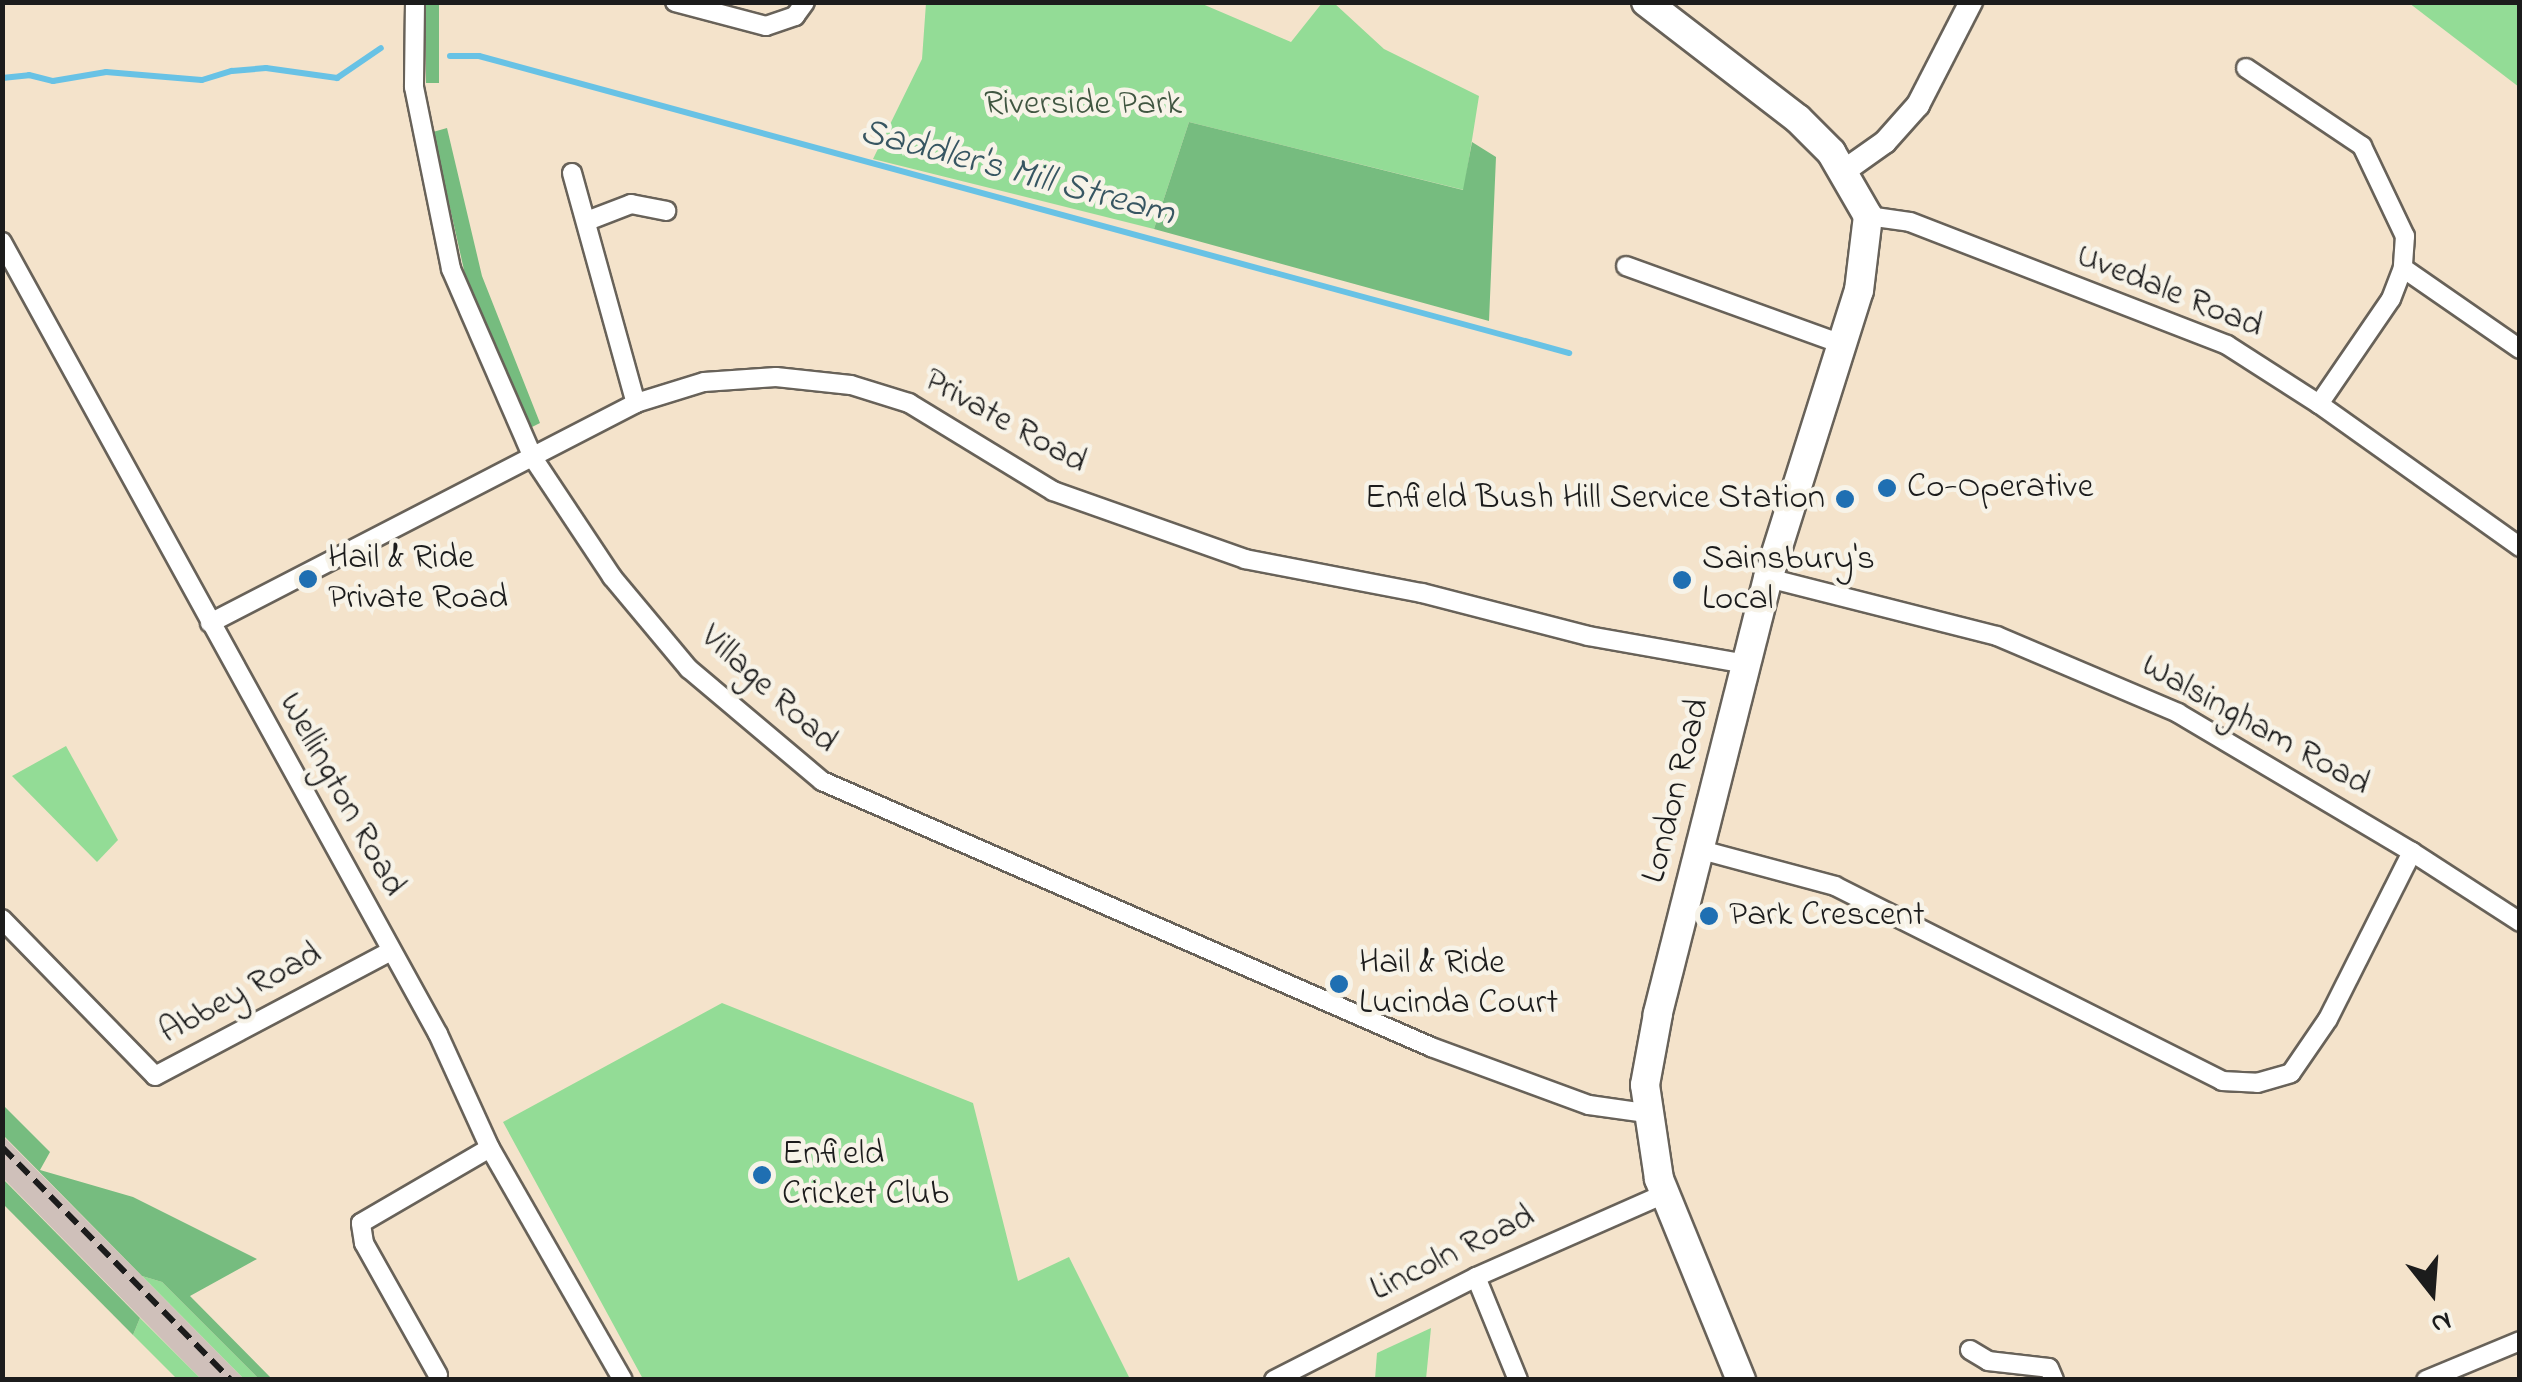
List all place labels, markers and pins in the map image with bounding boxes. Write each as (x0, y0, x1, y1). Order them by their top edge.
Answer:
place label: Co-Operative (1907, 467, 2093, 509)
marker: Co-Operative (1876, 477, 1898, 499)
place label: Enfield Bush Hill Service Station (1365, 478, 1825, 520)
marker: Enfield Bush Hill Service Station (1834, 488, 1856, 510)
place label: Hail & Ride Private Road (328, 538, 508, 620)
place label: Sainsbury's Local (1702, 539, 1875, 621)
marker: Hail & Ride Private Road (297, 568, 319, 590)
marker: Sainsbury's Local (1671, 569, 1693, 591)
place label: Park Crescent (1729, 895, 1925, 937)
marker: Park Crescent (1698, 905, 1720, 927)
place label: Hail & Ride Lucinda Court (1359, 943, 1558, 1025)
marker: Hail & Ride Lucinda Court (1328, 973, 1350, 995)
place label: Enfield Cricket Club (782, 1134, 949, 1216)
marker: Enfield Cricket Club (751, 1164, 773, 1186)

